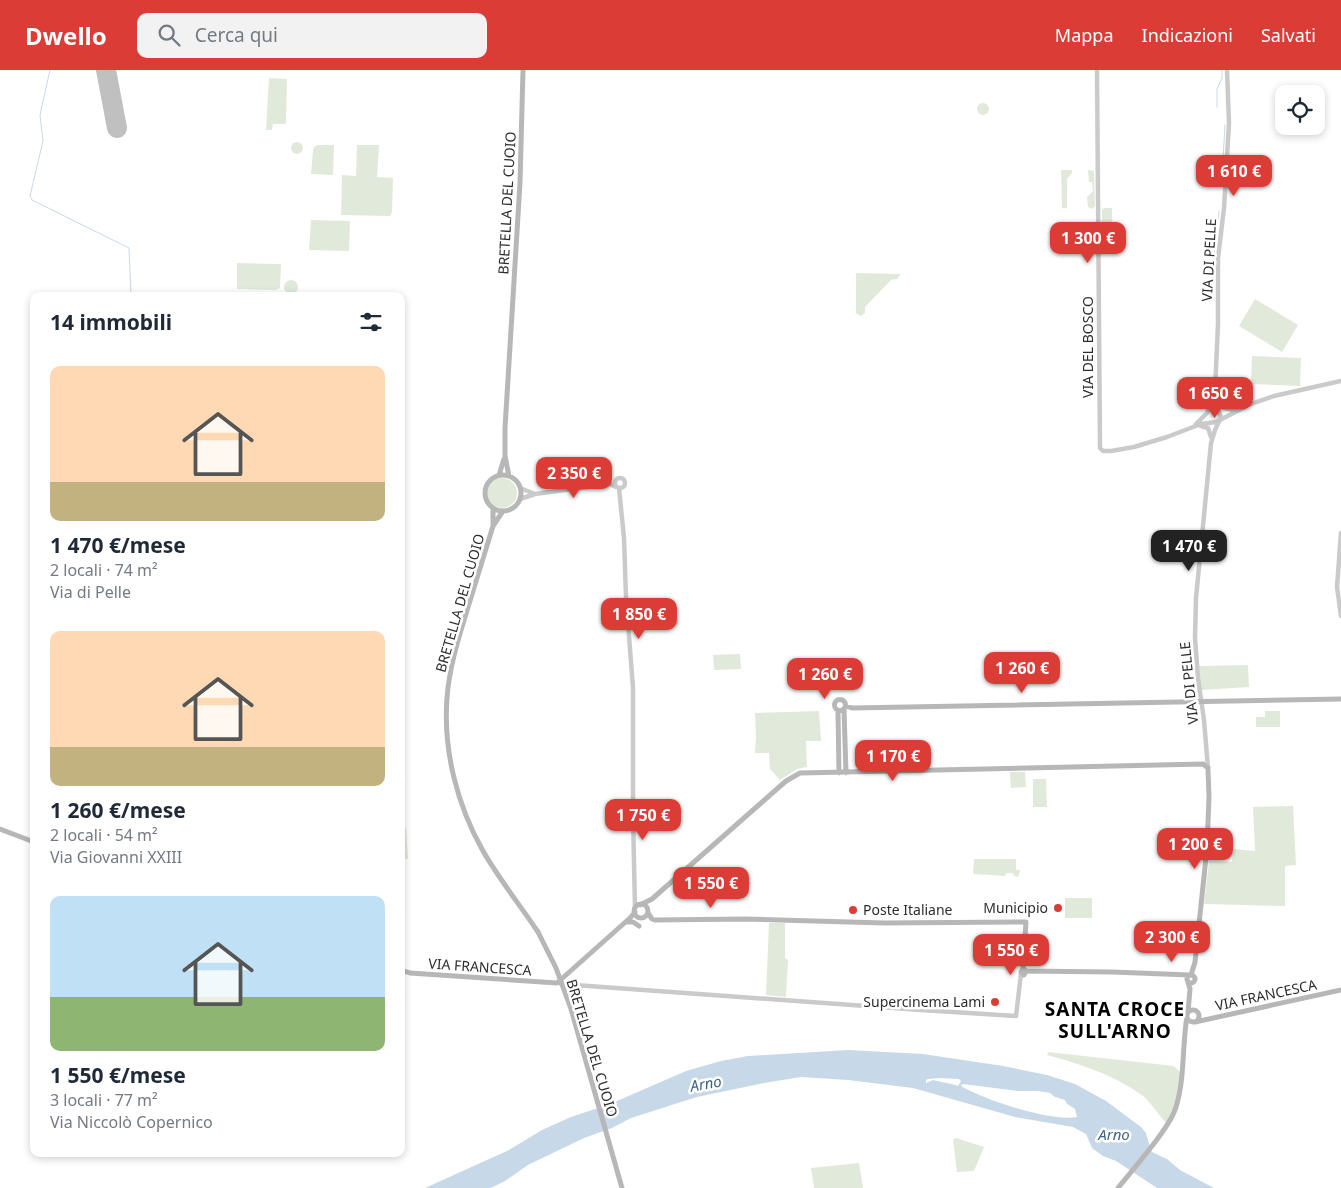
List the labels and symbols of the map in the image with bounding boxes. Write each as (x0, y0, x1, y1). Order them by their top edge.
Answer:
street label: BRETELLA DEL CUOIO (493, 131, 520, 275)
pin: 1 610 € (1188, 154, 1280, 197)
street label: VIA DI PELLE (1197, 218, 1220, 302)
pin: 1 300 € (1042, 222, 1134, 264)
street label: VIA DEL BOSCO (1078, 296, 1097, 398)
pin: 1 650 € (1169, 376, 1261, 419)
pin: 2 350 € (528, 456, 620, 499)
pin: 1 470 € (1143, 530, 1235, 572)
street label: BRETELLA DEL CUOIO (431, 531, 488, 674)
pin: 1 850 € (593, 598, 685, 640)
street label: VIA DI PELLE (1175, 641, 1202, 725)
pin: 1 260 € (976, 652, 1068, 694)
pin: 1 260 € (779, 658, 871, 700)
pin: 1 170 € (847, 740, 939, 782)
pin: 1 750 € (597, 798, 689, 841)
pin: 1 200 € (1149, 828, 1241, 870)
pin: 1 550 € (665, 866, 757, 909)
place label: Municipio (983, 898, 1048, 917)
place label: Poste Italiane (863, 900, 953, 919)
marker: Municipio (1052, 902, 1064, 914)
marker: Poste Italiane (847, 904, 859, 916)
pin: 2 300 € (1126, 920, 1218, 963)
pin: 1 550 € (965, 934, 1057, 976)
street label: VIA FRANCESCA (428, 953, 532, 980)
street label: VIA FRANCESCA (1213, 974, 1318, 1015)
street label: BRETELLA DEL CUOIO (562, 977, 623, 1119)
place label: Supercinema Lami (863, 992, 985, 1011)
marker: Supercinema Lami (989, 996, 1001, 1008)
district label: SANTA CROCE SULL'ARNO (1045, 996, 1185, 1044)
water label: Arno (688, 1070, 723, 1096)
water label: Arno (1097, 1124, 1130, 1144)

